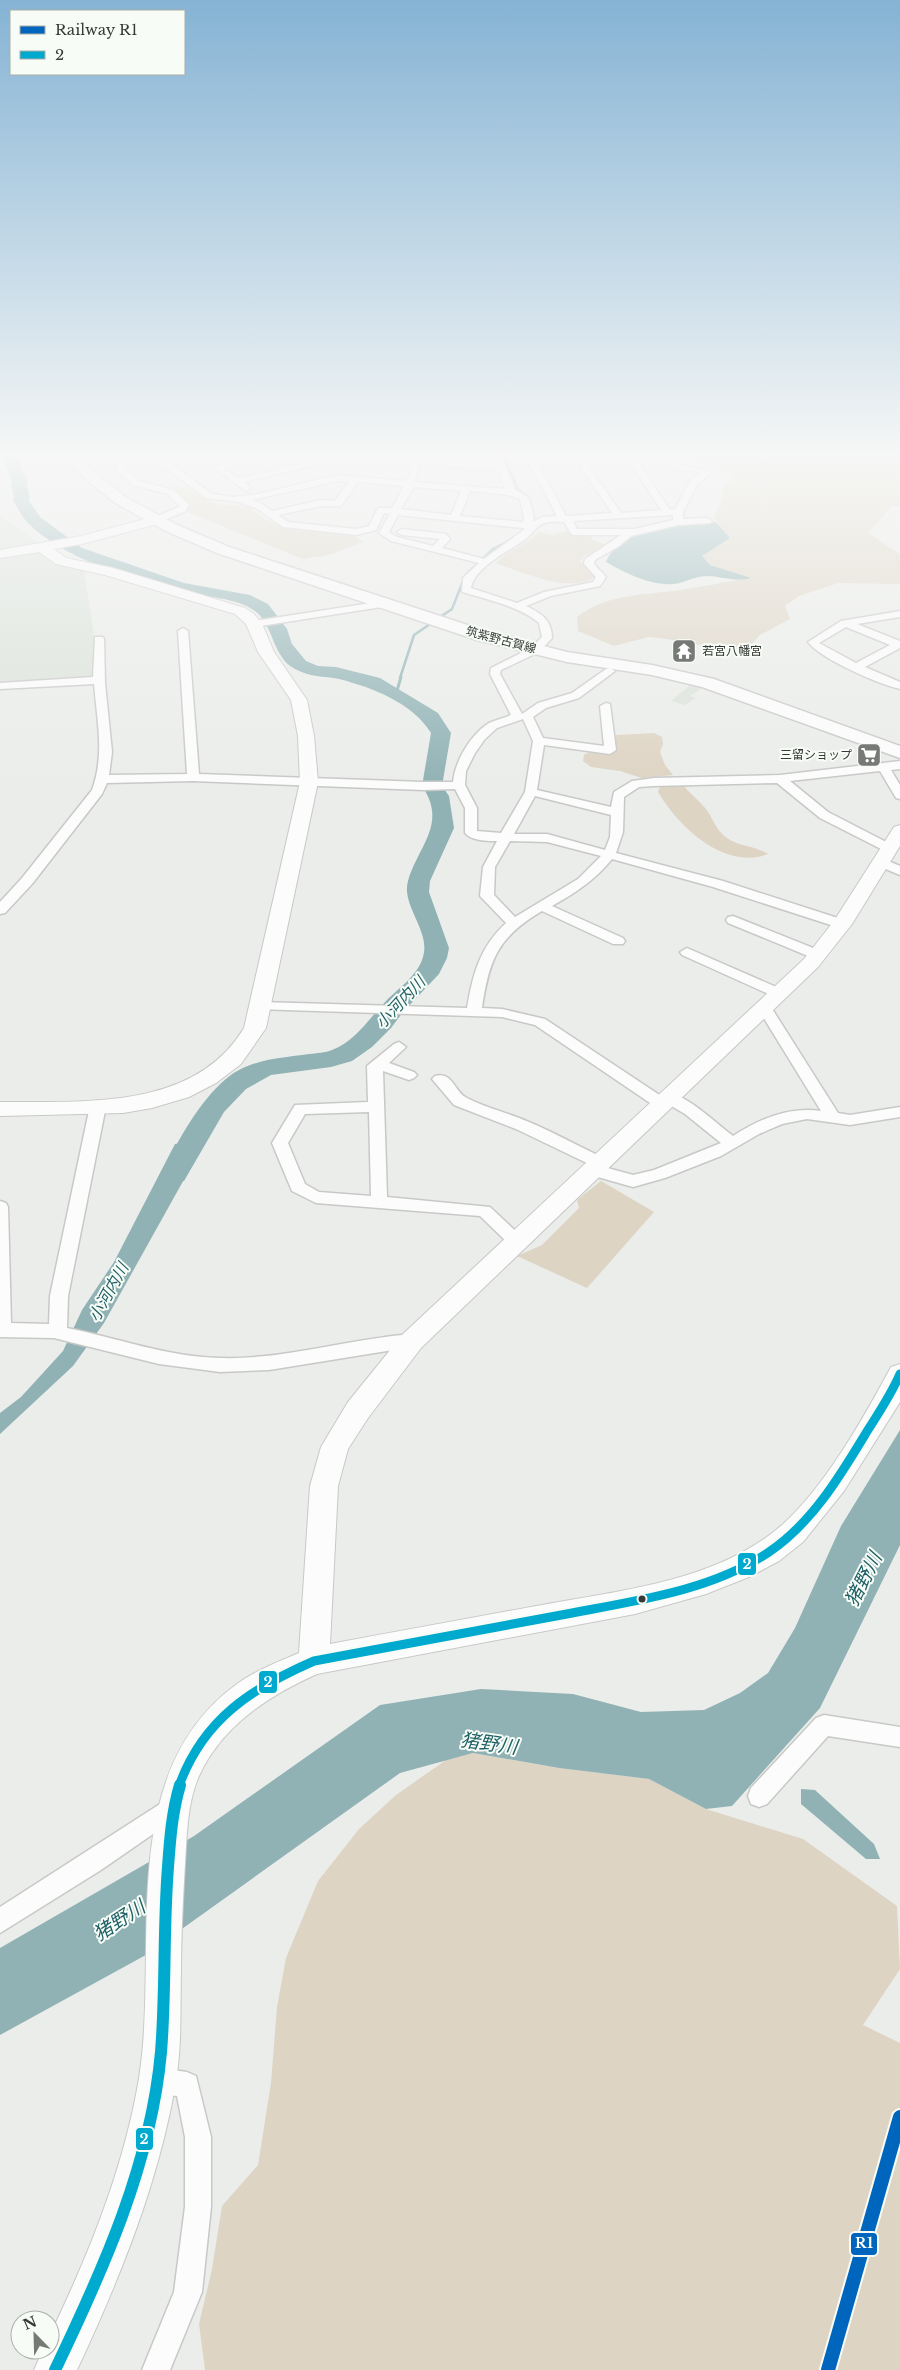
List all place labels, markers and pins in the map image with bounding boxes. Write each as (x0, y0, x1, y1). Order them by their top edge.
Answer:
temple icon: 若宮八幡宮 (671, 638, 697, 664)
place label: 若宮八幡宮 (702, 643, 762, 658)
supermarket icon: 三留ショップ (856, 742, 882, 768)
place label: 三留ショップ (780, 747, 852, 762)
unlabelled marker (637, 1594, 647, 1604)

